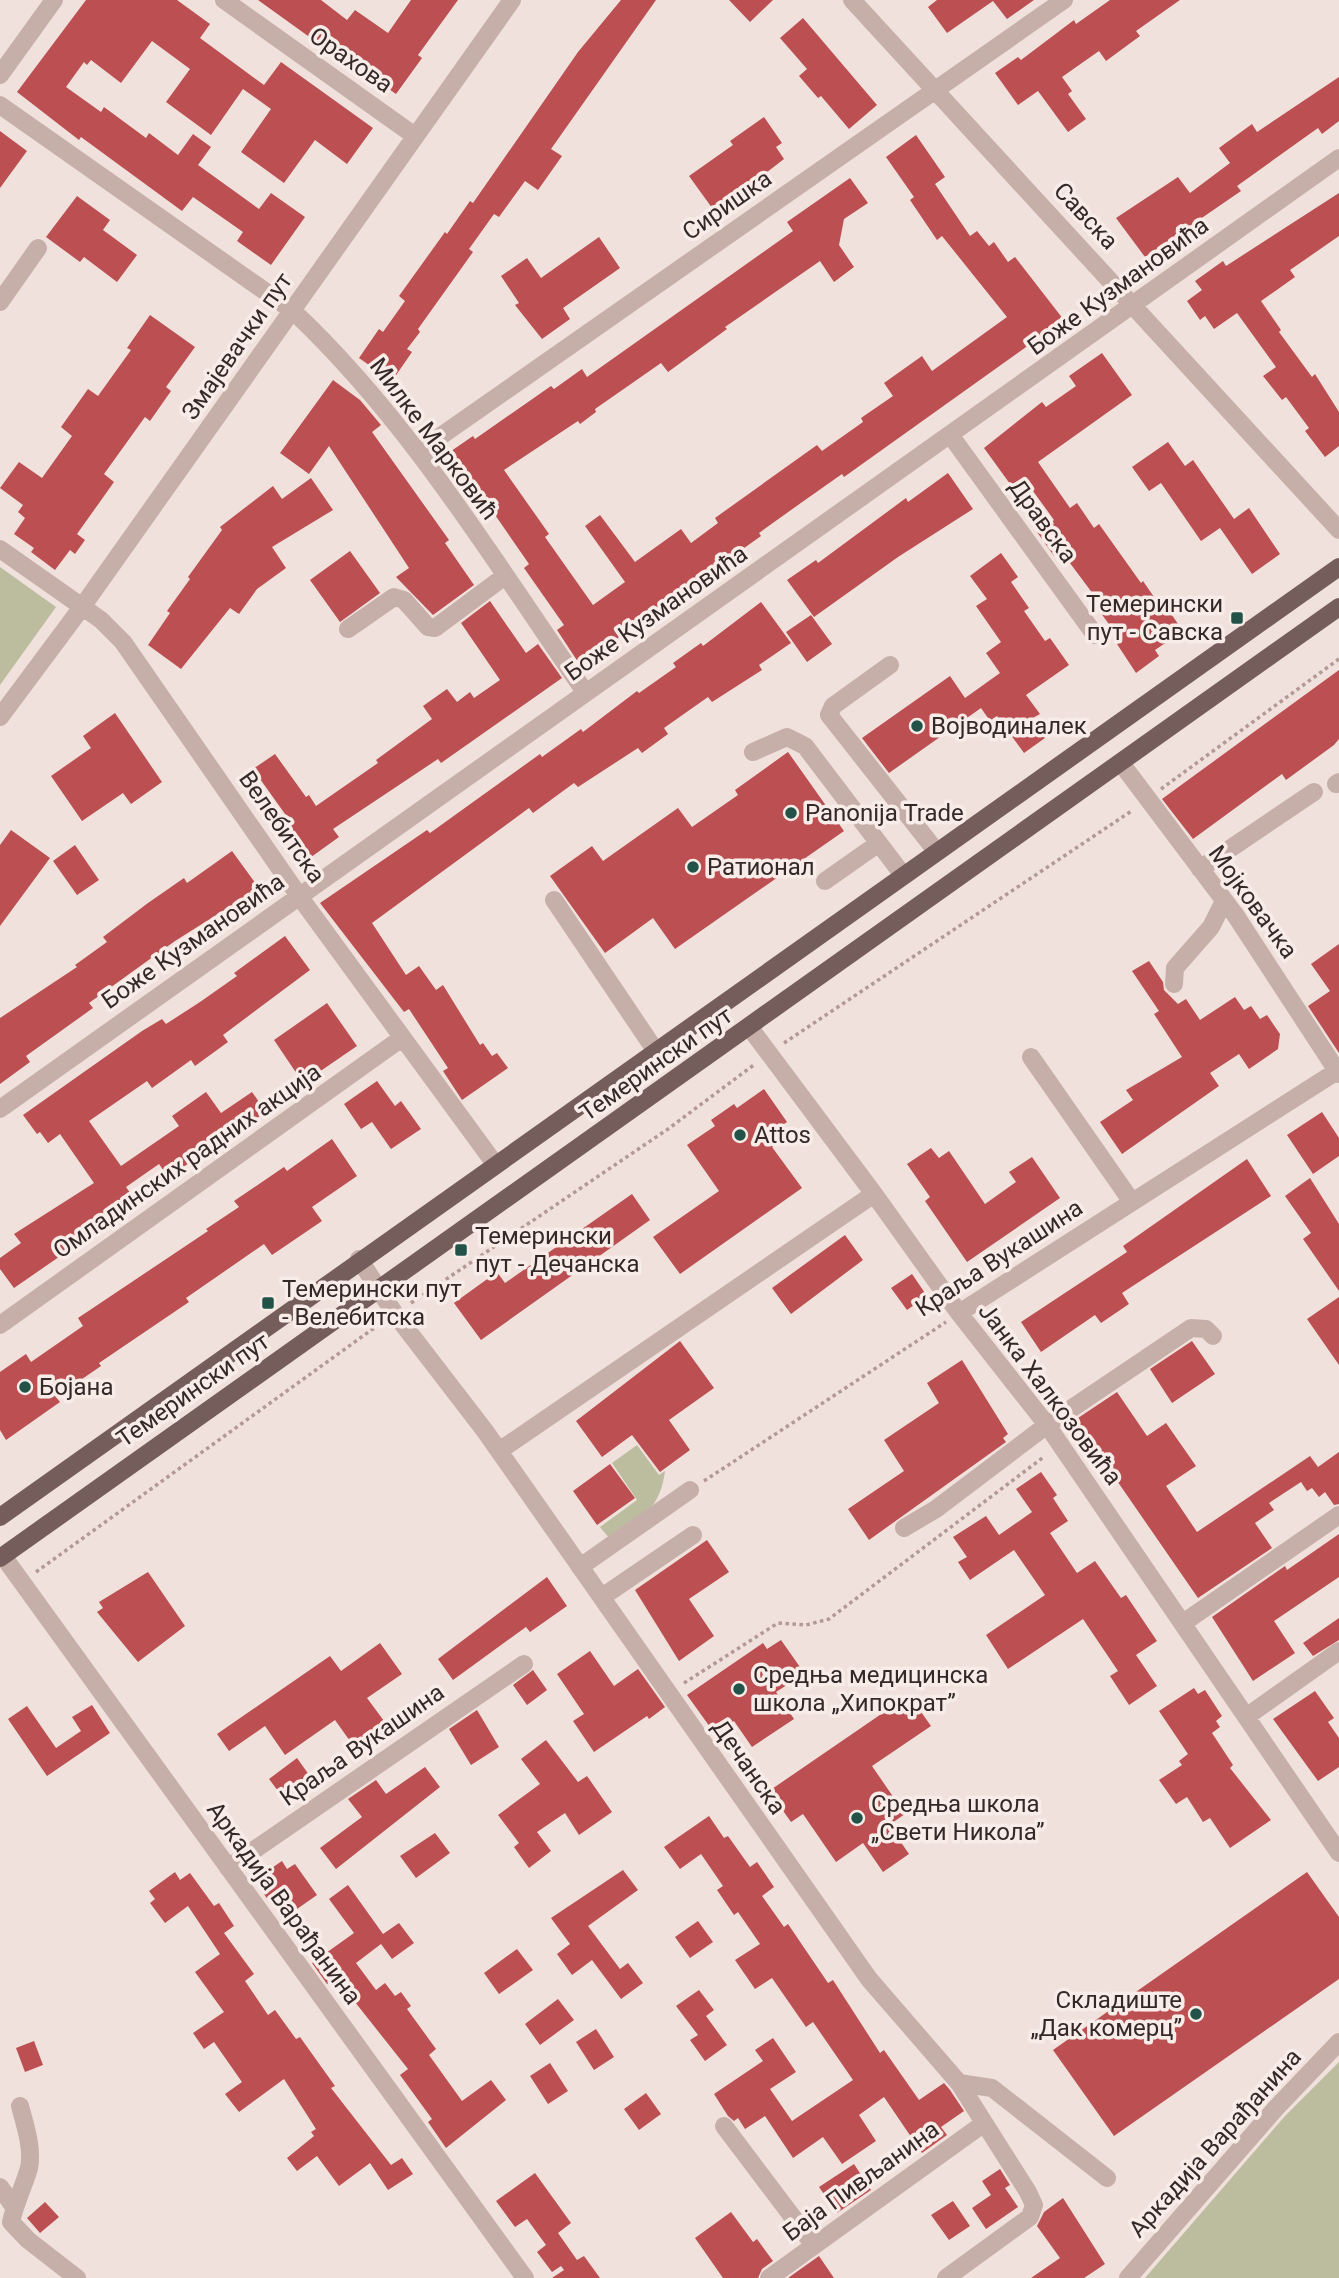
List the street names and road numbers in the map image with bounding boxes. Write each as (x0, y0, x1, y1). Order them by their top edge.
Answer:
street label: Орахова (304, 21, 398, 99)
street label: Сиришка (677, 164, 777, 246)
street label: Савска (1048, 177, 1124, 255)
street label: Боже Кузмановића (1022, 211, 1214, 361)
street label: Змајевачки пут (176, 267, 298, 425)
street label: Милке Марковић (364, 353, 504, 525)
street label: Дравска (1003, 474, 1083, 568)
street label: Боже Кузмановића (559, 539, 753, 687)
street label: Велебитска (233, 766, 331, 888)
street label: Мојковачка (1203, 840, 1303, 964)
street label: Боже Кузмановића (96, 867, 290, 1015)
street label: Темерински пут (574, 1001, 738, 1127)
street label: Омладинских радних акција (48, 1058, 326, 1264)
street label: Краља Вукашина (910, 1194, 1088, 1322)
street label: Јанка Халкозовића (972, 1297, 1128, 1491)
street label: Темерински пут (111, 1327, 275, 1453)
street label: Краља Вукашина (275, 1678, 449, 1812)
street label: Дечанска (706, 1714, 792, 1820)
street label: Аркадија Варађанина (201, 1796, 367, 2010)
street label: Аркадија Варађанина (1123, 2043, 1307, 2243)
street label: Баја Пивљанина (778, 2115, 944, 2247)

